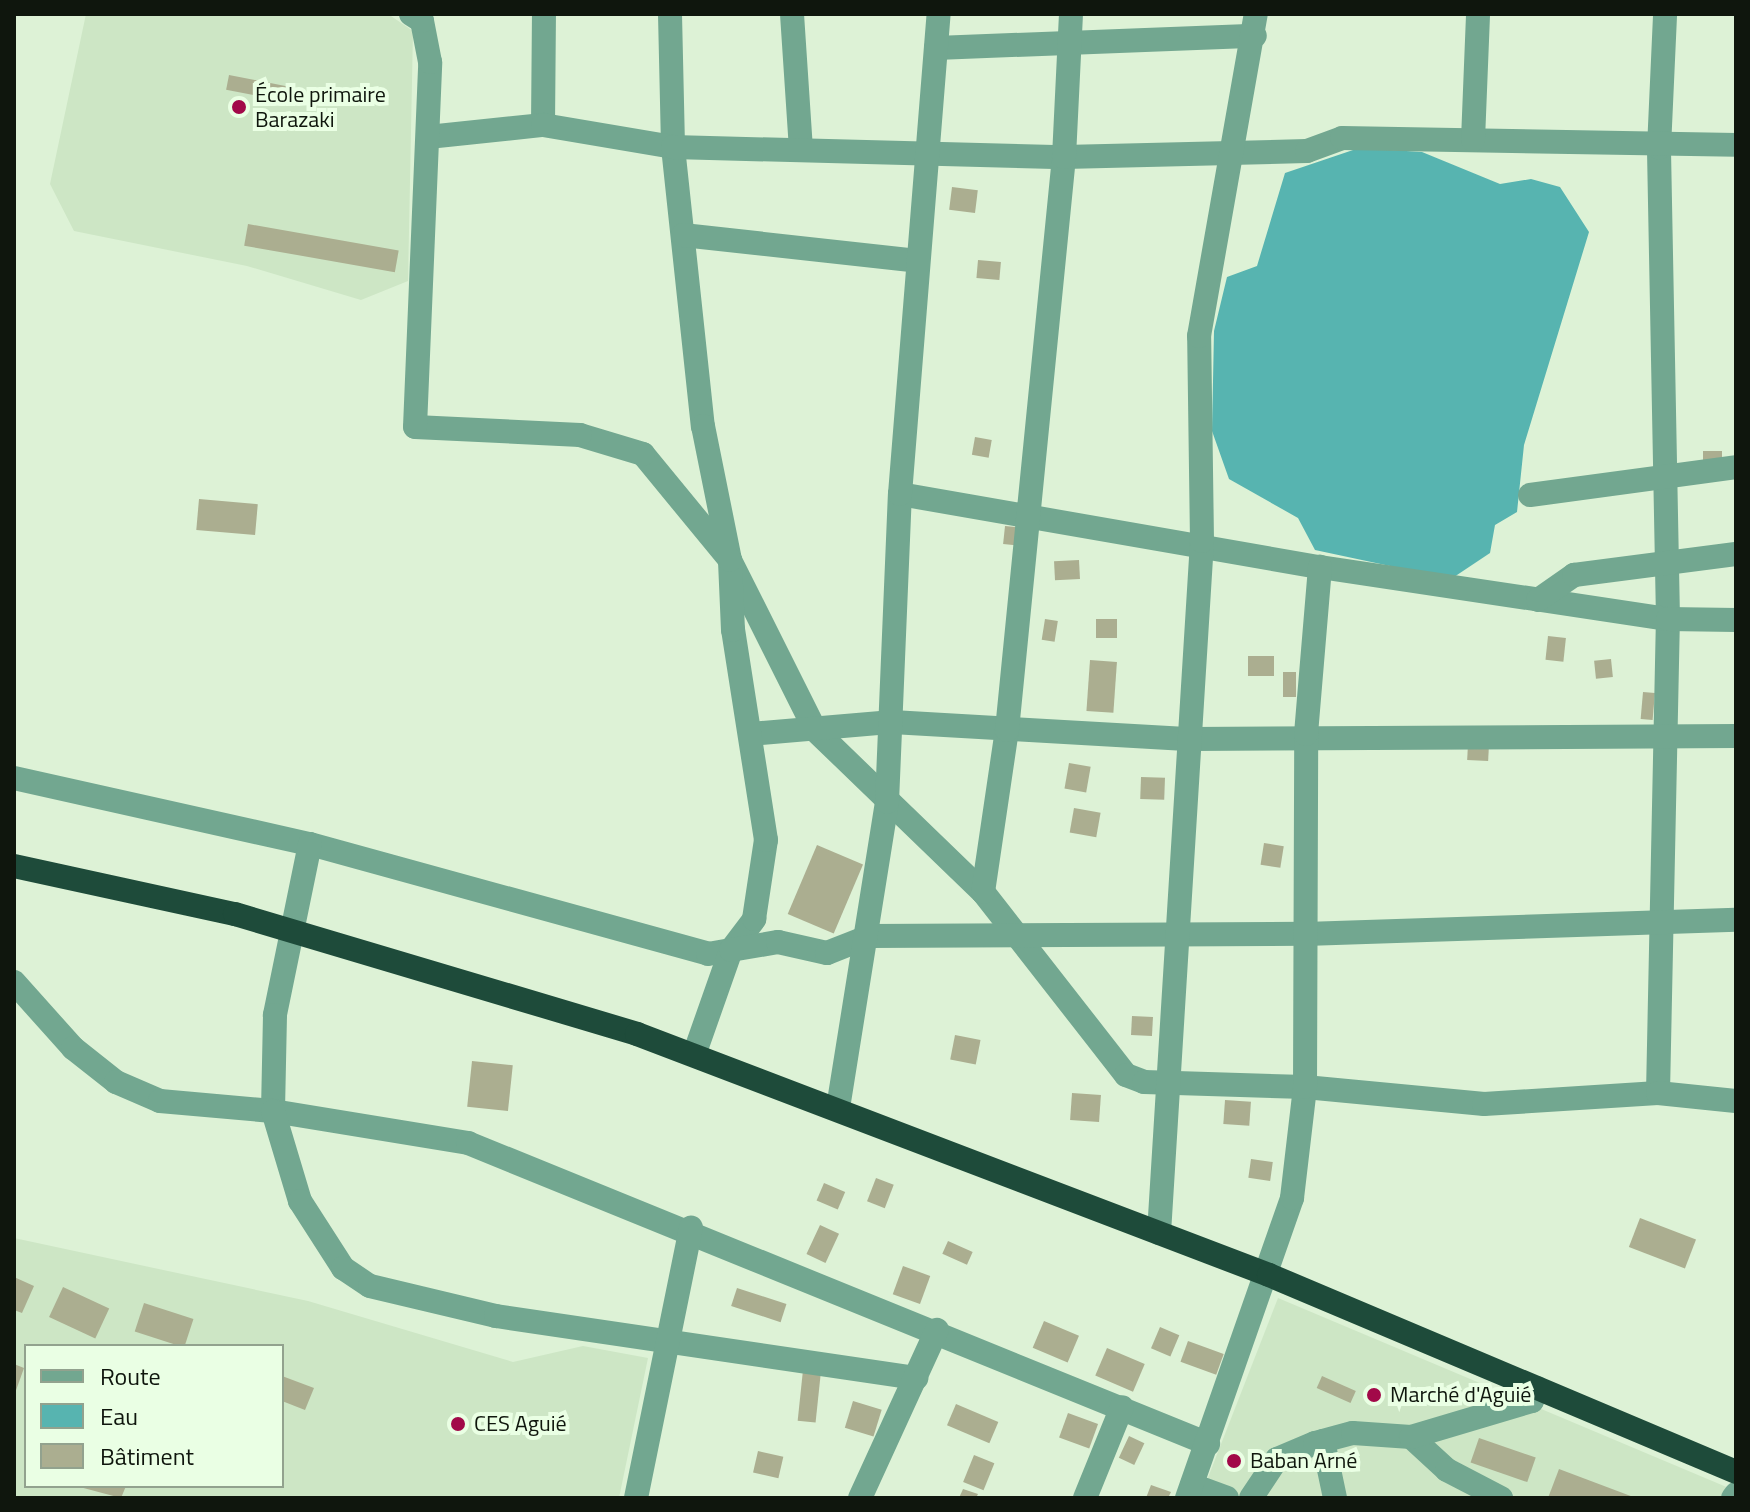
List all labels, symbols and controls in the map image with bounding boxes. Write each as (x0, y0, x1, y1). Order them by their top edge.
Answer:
place label: École primaire Barazaki (255, 81, 386, 132)
marker: École primaire Barazaki (230, 98, 248, 116)
legend (24, 1344, 284, 1488)
text: Route (100, 1358, 161, 1394)
place label: Marché d'Aguié (1390, 1382, 1531, 1408)
marker: Marché d'Aguié (1365, 1386, 1383, 1404)
text: Eau (100, 1398, 138, 1434)
place label: CES Aguié (474, 1411, 567, 1437)
marker: CES Aguié (449, 1415, 467, 1433)
text: Bâtiment (100, 1438, 194, 1474)
place label: Baban Arné (1250, 1448, 1357, 1474)
marker: Baban Arné (1225, 1452, 1243, 1470)

